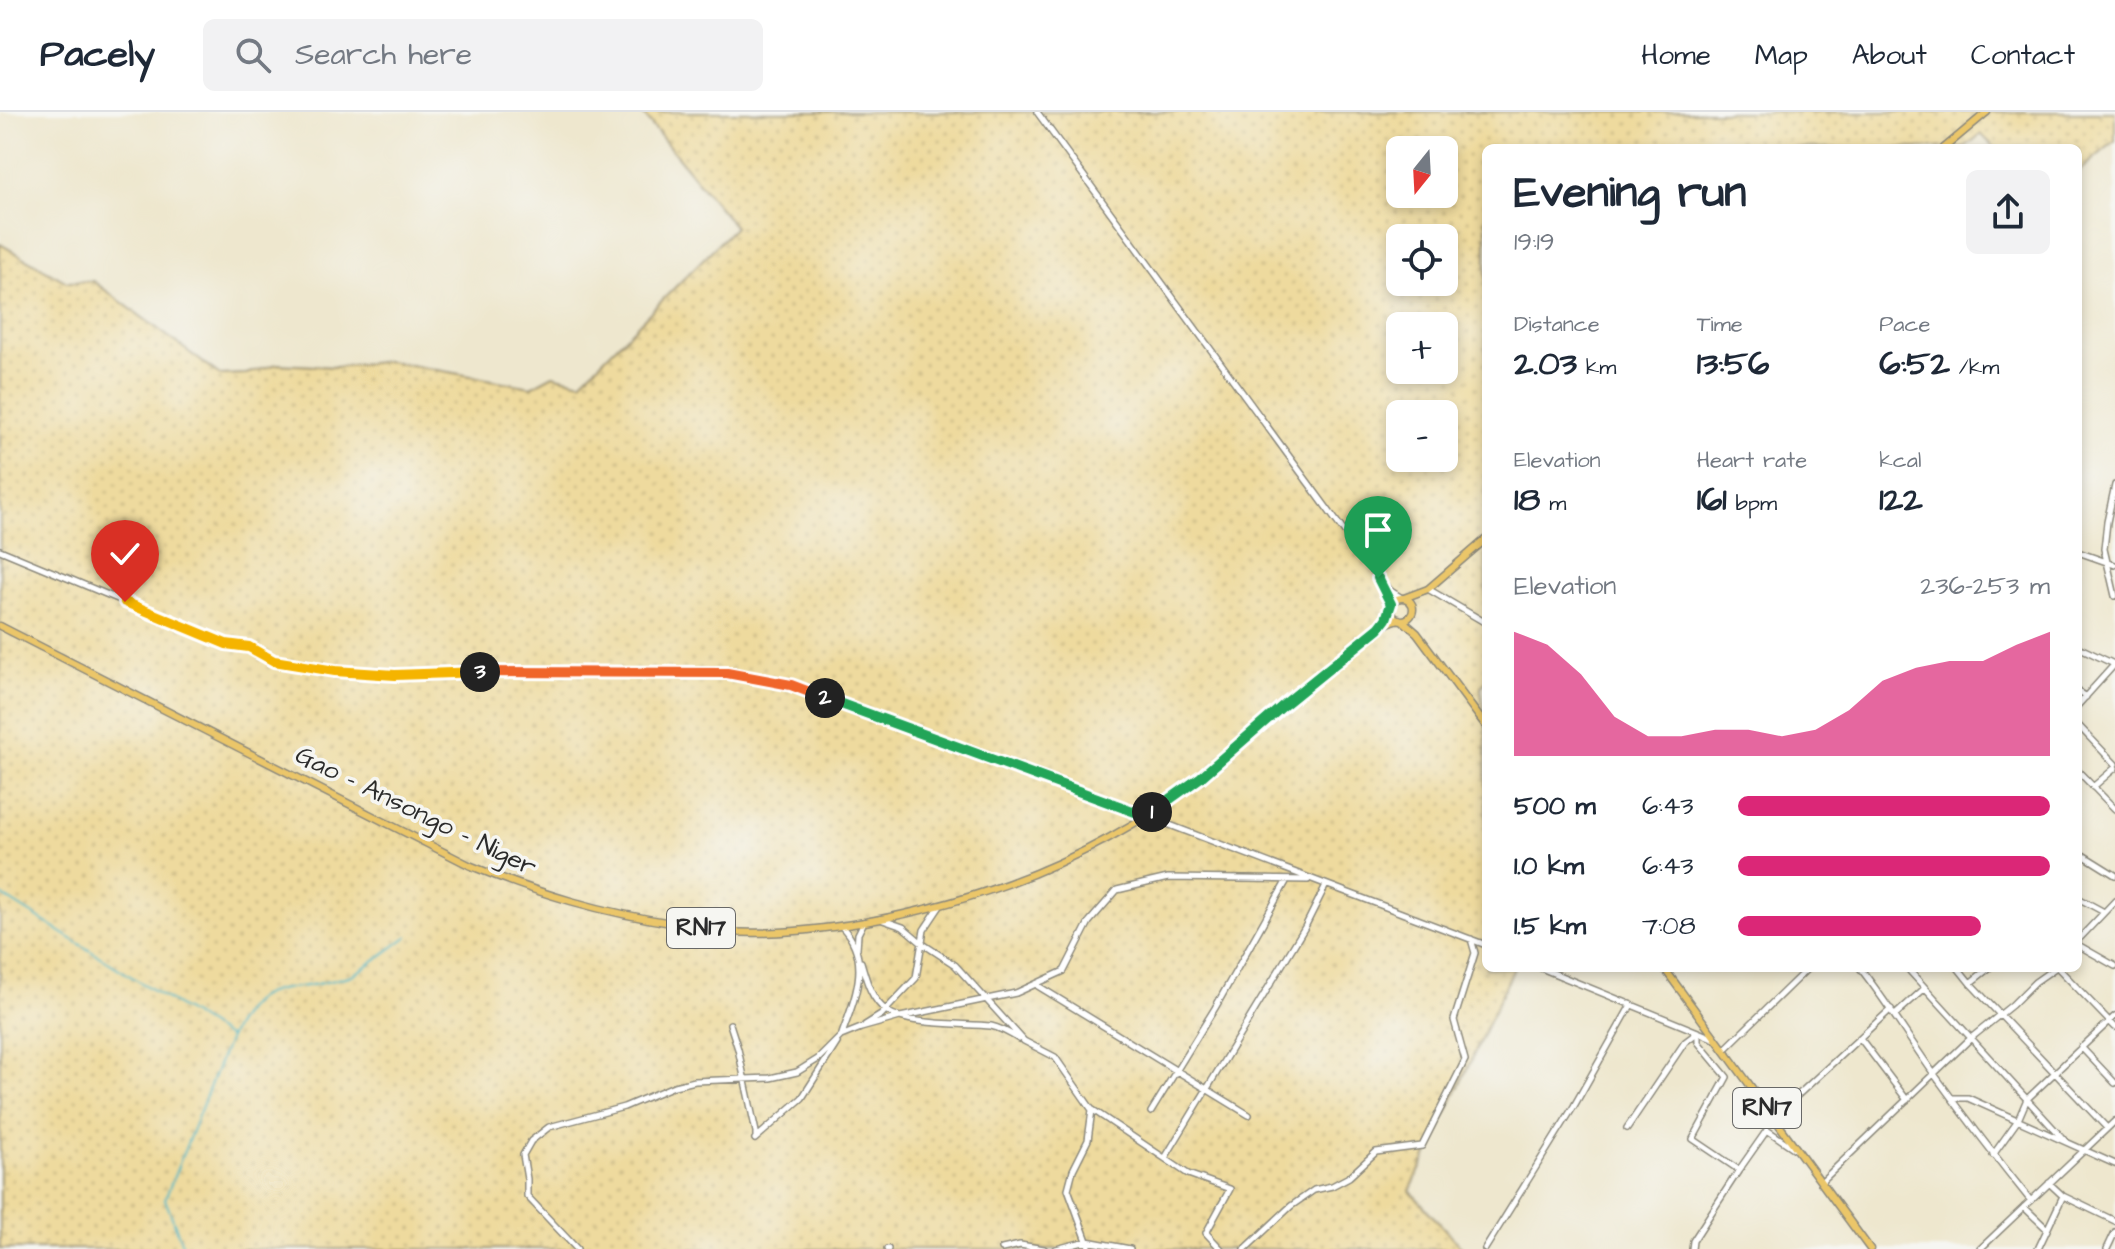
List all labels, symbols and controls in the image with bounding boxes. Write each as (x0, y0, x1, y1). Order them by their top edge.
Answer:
search box (203, 19, 763, 91)
text: Pacely (40, 29, 155, 81)
icon: search (231, 33, 275, 77)
text: Search here (295, 34, 472, 76)
text: Home (1641, 36, 1711, 75)
text: Map (1755, 36, 1808, 75)
text: About (1852, 36, 1927, 75)
text: Contact (1971, 36, 2075, 75)
north arrow (1386, 136, 1458, 208)
map controls (1386, 136, 1458, 472)
text: Evening run (1514, 163, 1746, 224)
button: share (1966, 170, 2050, 254)
button: locate (1386, 224, 1458, 296)
text: 19:19 (1514, 224, 1555, 260)
text: Distance (1514, 309, 1600, 340)
text: Time (1697, 309, 1743, 340)
text: Pace (1879, 309, 1930, 340)
button: + (1386, 312, 1458, 384)
text: 2.03 (1514, 340, 1577, 388)
text: 13:56 (1697, 340, 1769, 388)
text: 6:52 (1879, 340, 1950, 388)
text: km (1577, 352, 1616, 383)
text: /km (1950, 352, 1999, 383)
button: − (1386, 400, 1458, 472)
text: Elevation (1514, 445, 1601, 476)
text: Heart rate (1697, 445, 1807, 476)
text: kcal (1879, 445, 1921, 476)
text: 18 (1514, 476, 1540, 524)
text: 161 (1697, 476, 1727, 524)
text: 122 (1879, 476, 1923, 524)
text: m (1540, 488, 1566, 519)
text: bpm (1727, 488, 1777, 519)
pin (1344, 496, 1412, 578)
icon: arrive (1356, 508, 1400, 552)
pin (91, 520, 159, 602)
icon: check (103, 532, 147, 576)
text: Elevation (1514, 568, 1616, 604)
text: 236–253 m (1920, 568, 2050, 604)
pin: 3 (460, 652, 500, 692)
text: 3 (474, 656, 486, 687)
pin: 2 (805, 678, 845, 718)
text: 2 (819, 682, 831, 713)
street label: Gao - Ansongo - Niger (289, 737, 543, 887)
text: 500 m (1514, 788, 1596, 824)
text: 6:43 (1642, 788, 1694, 824)
pin: 1 (1132, 792, 1172, 832)
text: 1 (1151, 796, 1153, 827)
text: 1.0 km (1514, 848, 1584, 884)
text: 6:43 (1642, 848, 1694, 884)
road number: RN17 (667, 908, 735, 948)
text: 1.5 km (1514, 908, 1586, 944)
text: 7:08 (1642, 908, 1696, 944)
road number: RN17 (1733, 1088, 1801, 1128)

